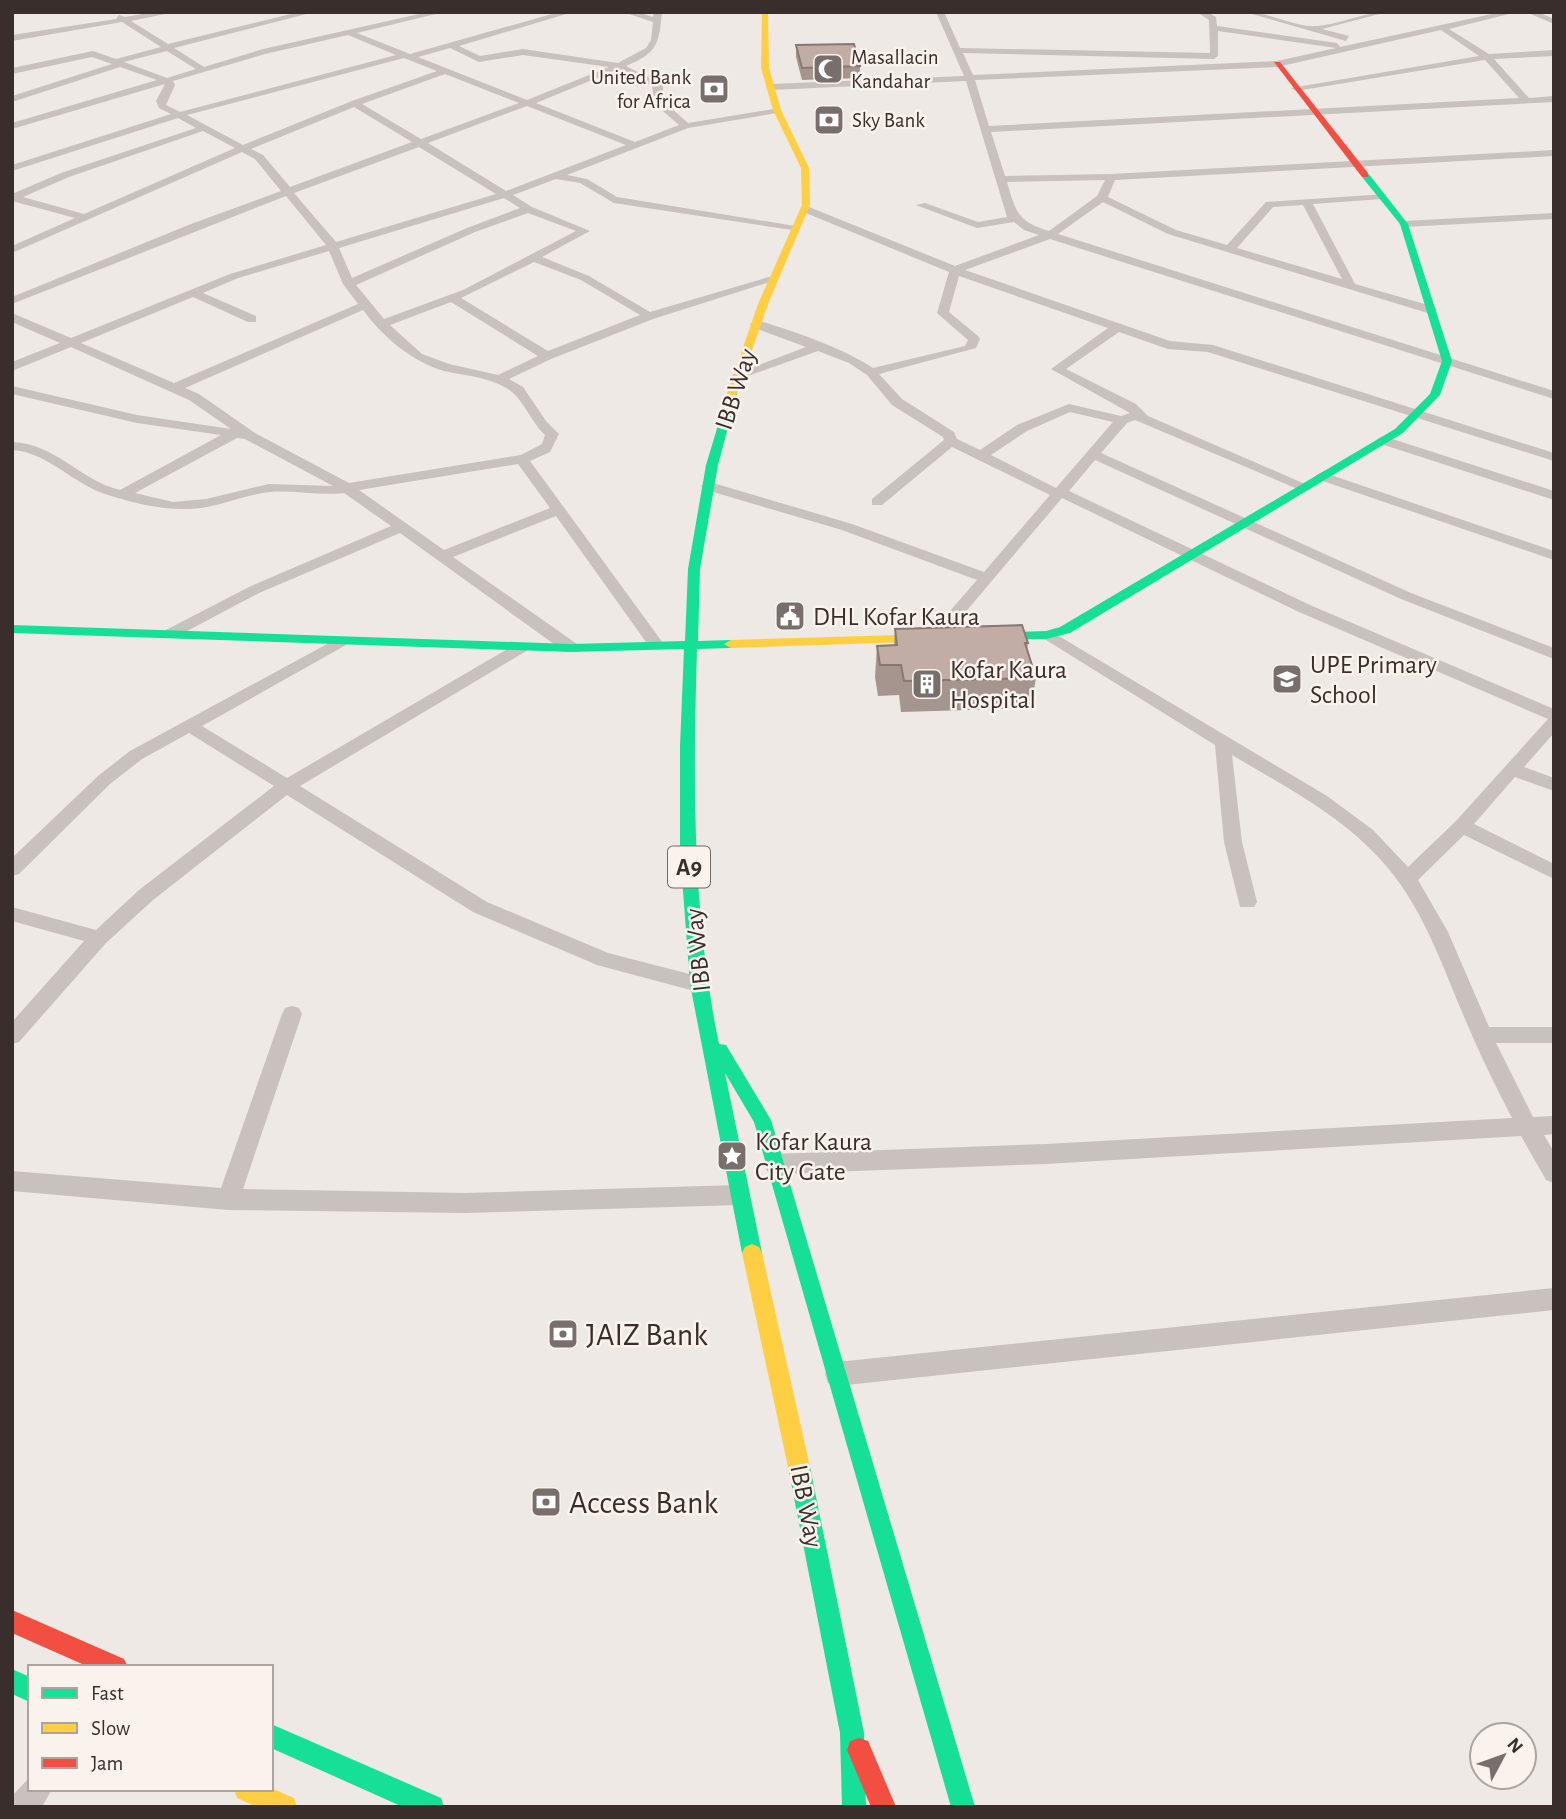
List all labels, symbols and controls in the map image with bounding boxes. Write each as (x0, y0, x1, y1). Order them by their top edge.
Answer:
place label: Masallacin Kandahar (851, 47, 939, 92)
mosque icon: Masallacin Kandahar (811, 52, 845, 86)
place label: United Bank for Africa (591, 67, 691, 112)
bank icon: United Bank for Africa (697, 72, 731, 106)
bank icon: Sky Bank (812, 103, 846, 137)
place label: Sky Bank (852, 110, 925, 131)
street label: IBB Way (711, 345, 761, 433)
public building icon: DHL Kofar Kaura (773, 599, 807, 633)
place label: DHL Kofar Kaura (813, 604, 980, 630)
place label: UPE Primary School (1310, 652, 1437, 708)
place label: Kofar Kaura Hospital (950, 657, 1067, 713)
school or university icon: UPE Primary School (1270, 662, 1304, 696)
building icon: Kofar Kaura Hospital (910, 667, 944, 701)
road number: A9 (668, 846, 710, 888)
street label: IBB Way (681, 907, 715, 993)
place label: Kofar Kaura City Gate (755, 1129, 872, 1185)
place icon: Kofar Kaura City Gate (715, 1139, 749, 1173)
bank icon: JAIZ Bank (546, 1317, 580, 1351)
place label: JAIZ Bank (586, 1319, 708, 1351)
street label: IBB Way (785, 1463, 827, 1550)
bank icon: Access Bank (529, 1485, 563, 1519)
place label: Access Bank (569, 1487, 718, 1519)
legend (28, 1665, 273, 1791)
text: Fast (91, 1683, 124, 1704)
text: Slow (91, 1718, 130, 1739)
north arrow (1468, 1721, 1538, 1791)
text: N (1503, 1735, 1526, 1757)
text: Jam (91, 1753, 123, 1774)

